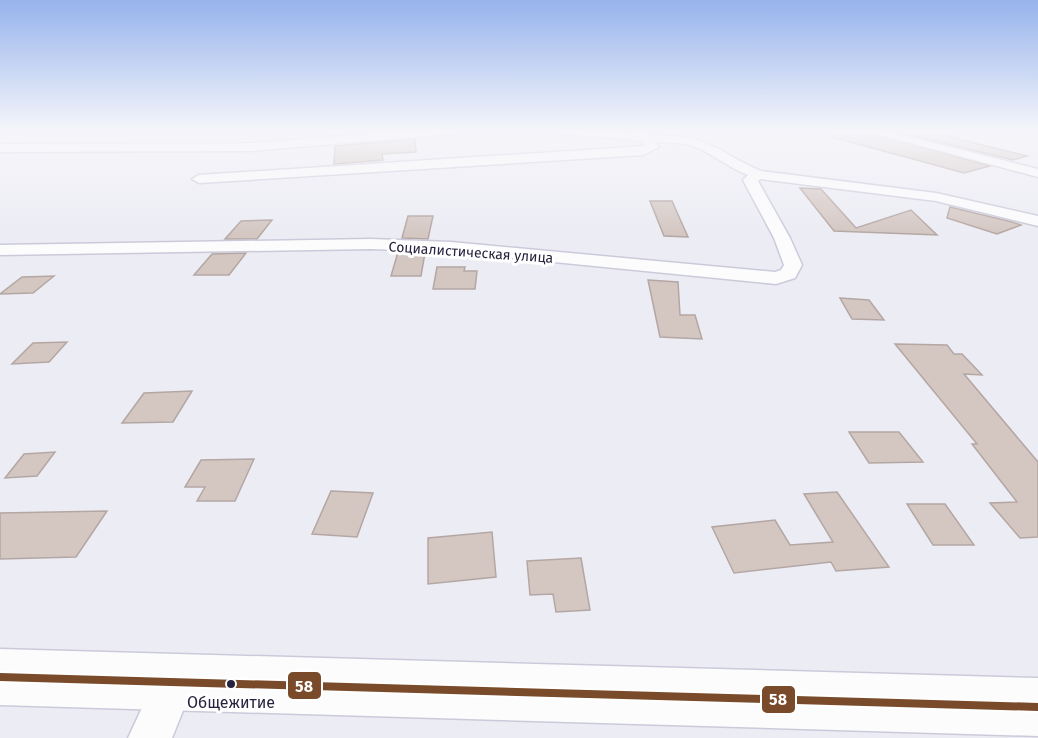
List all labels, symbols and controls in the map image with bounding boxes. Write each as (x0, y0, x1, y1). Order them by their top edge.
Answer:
street label: Социалистическая улица (388, 238, 554, 267)
line badge: 58 (287, 671, 322, 700)
text: 58 (295, 677, 313, 696)
marker: Общежитие (225, 678, 237, 690)
line badge: 58 (761, 685, 796, 714)
text: 58 (769, 690, 787, 709)
place label: Общежитие (187, 693, 275, 712)

